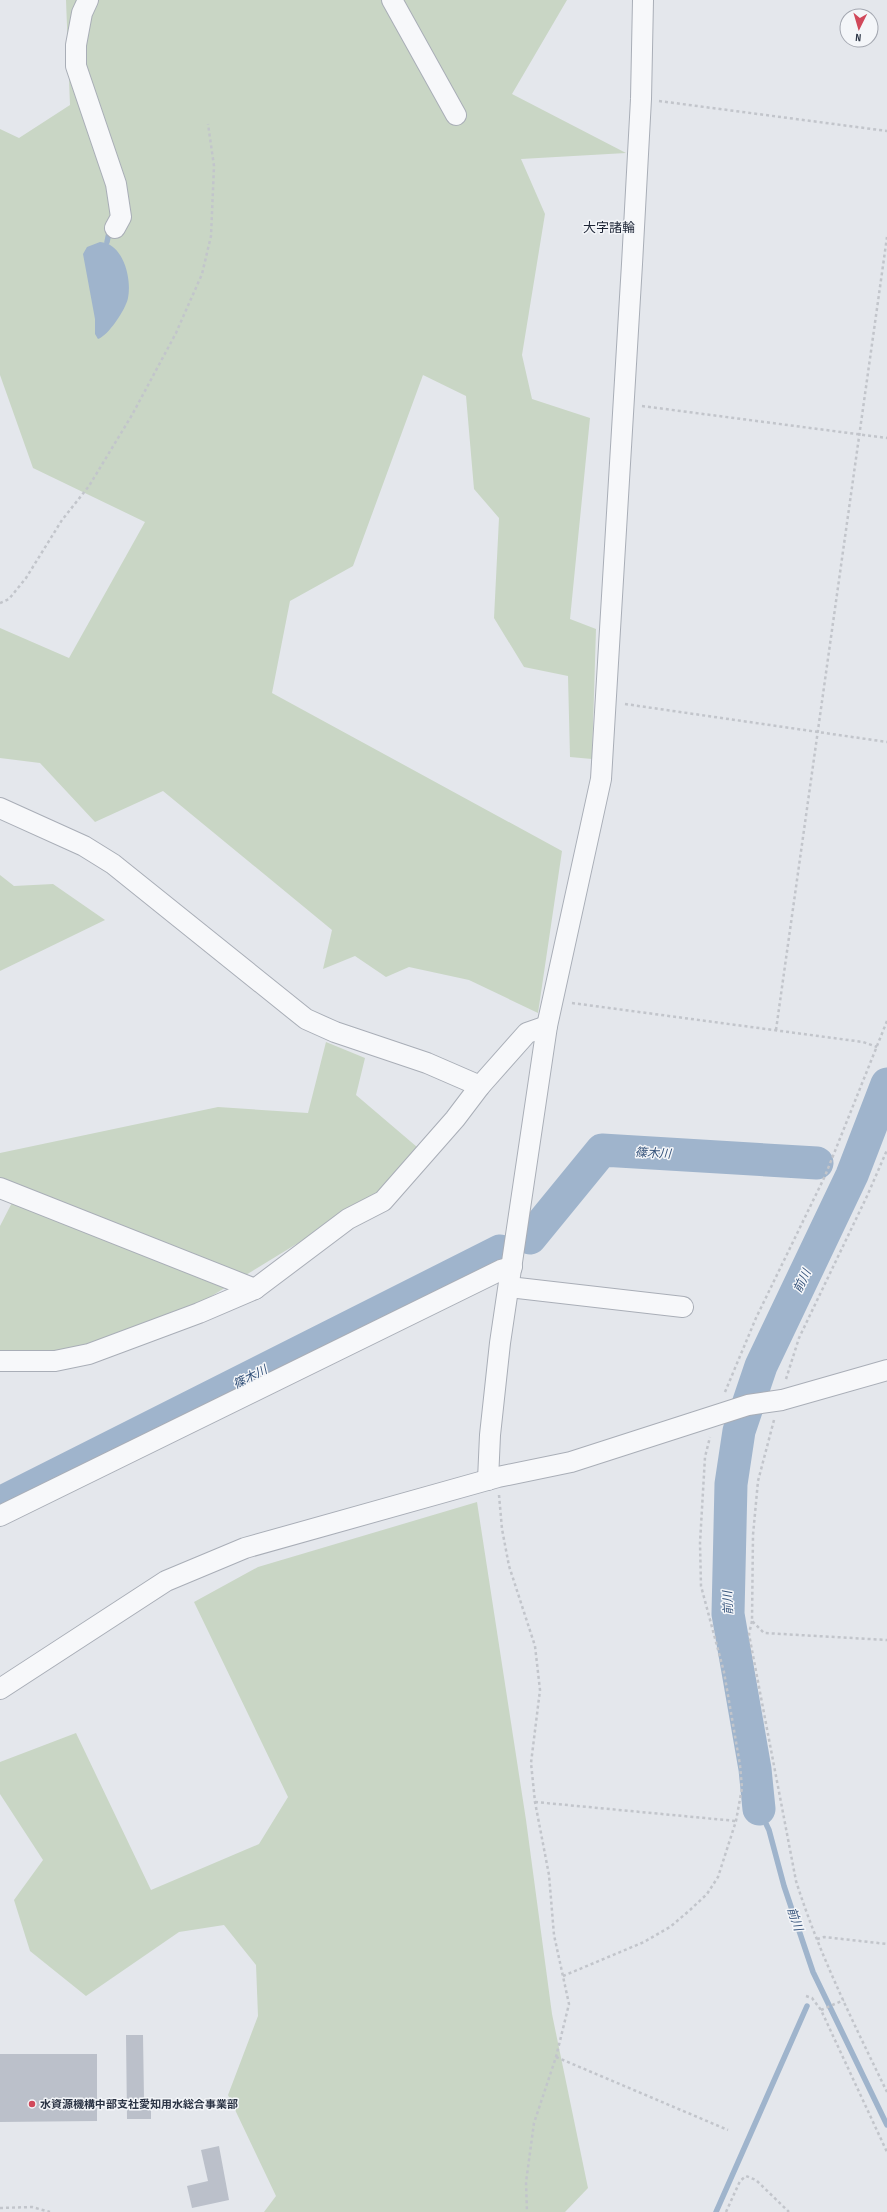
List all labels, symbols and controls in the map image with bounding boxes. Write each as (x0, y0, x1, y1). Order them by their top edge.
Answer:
north arrow (839, 8, 879, 48)
text: N (855, 31, 862, 44)
district label: 大字諸輪 (583, 220, 635, 236)
water label: 篠木川 (635, 1145, 673, 1162)
water label: 前川 (791, 1265, 815, 1295)
water label: 篠木川 (231, 1362, 271, 1392)
water label: 前川 (720, 1589, 737, 1615)
water label: 前川 (784, 1905, 806, 1935)
place label: 水資源機構中部支社愛知用水総合事業部 (40, 2098, 238, 2111)
marker: 水資源機構中部支社愛知用水総合事業部 (27, 2099, 37, 2109)

